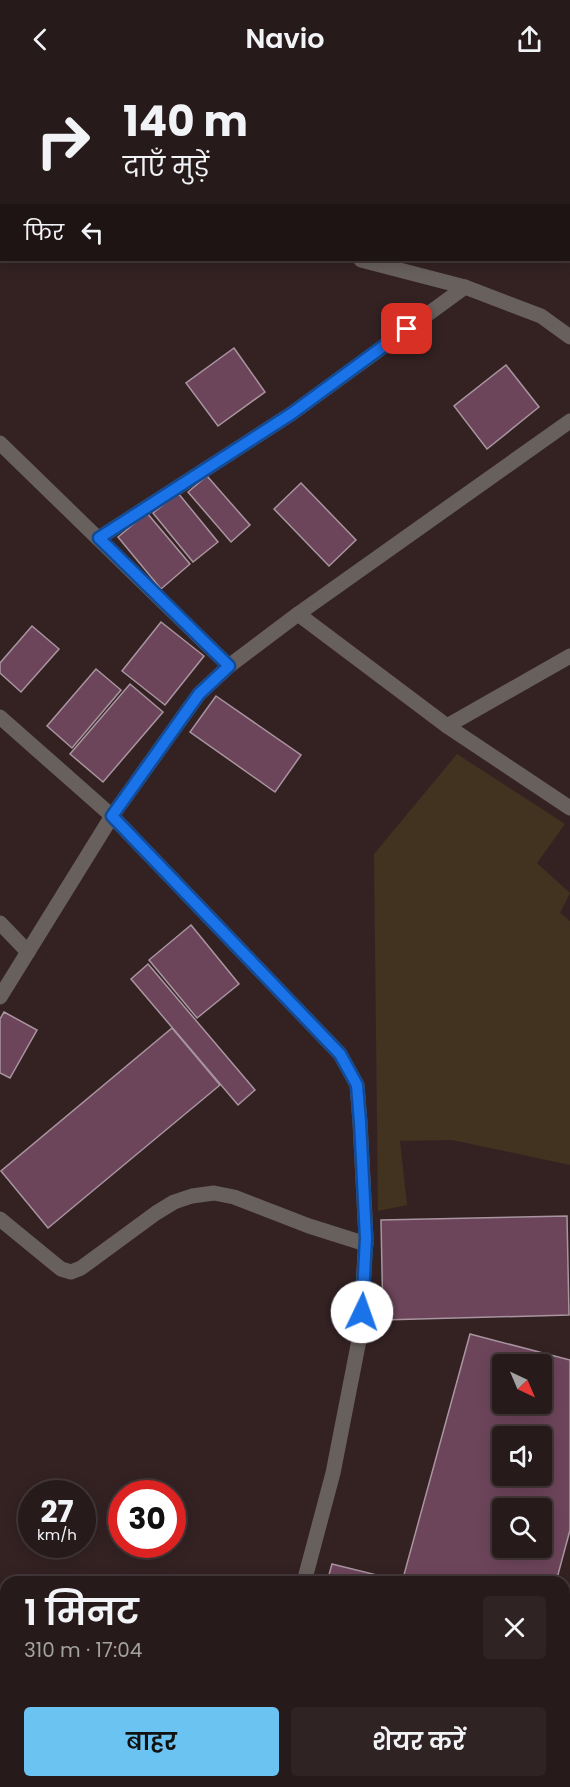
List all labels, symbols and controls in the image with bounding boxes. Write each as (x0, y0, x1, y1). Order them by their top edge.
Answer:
text: Navio (245, 20, 325, 57)
icon: back (24, 23, 57, 56)
icon: share (513, 23, 546, 56)
text: 140 m (123, 92, 248, 151)
icon: right (24, 102, 102, 180)
text: दाएँ मुड़ें (123, 148, 209, 185)
icon: left (76, 216, 109, 249)
text: फिर (24, 217, 64, 248)
pin (381, 303, 432, 354)
icon: arrive (390, 312, 423, 345)
position arrow (330, 1280, 394, 1344)
north arrow (492, 1354, 552, 1414)
map controls (492, 1354, 552, 1558)
button: sound (492, 1426, 552, 1486)
speed limit sign: 30 (108, 1480, 186, 1558)
text: 27 (40, 1490, 74, 1533)
button: search (492, 1498, 552, 1558)
text: km/h (37, 1524, 77, 1545)
text: 1 मिनट (24, 1587, 139, 1638)
button: close (483, 1596, 546, 1659)
text: 310 m · 17:04 (24, 1636, 142, 1664)
button: बाहर (24, 1707, 279, 1776)
button: शेयर करें (291, 1707, 546, 1776)

